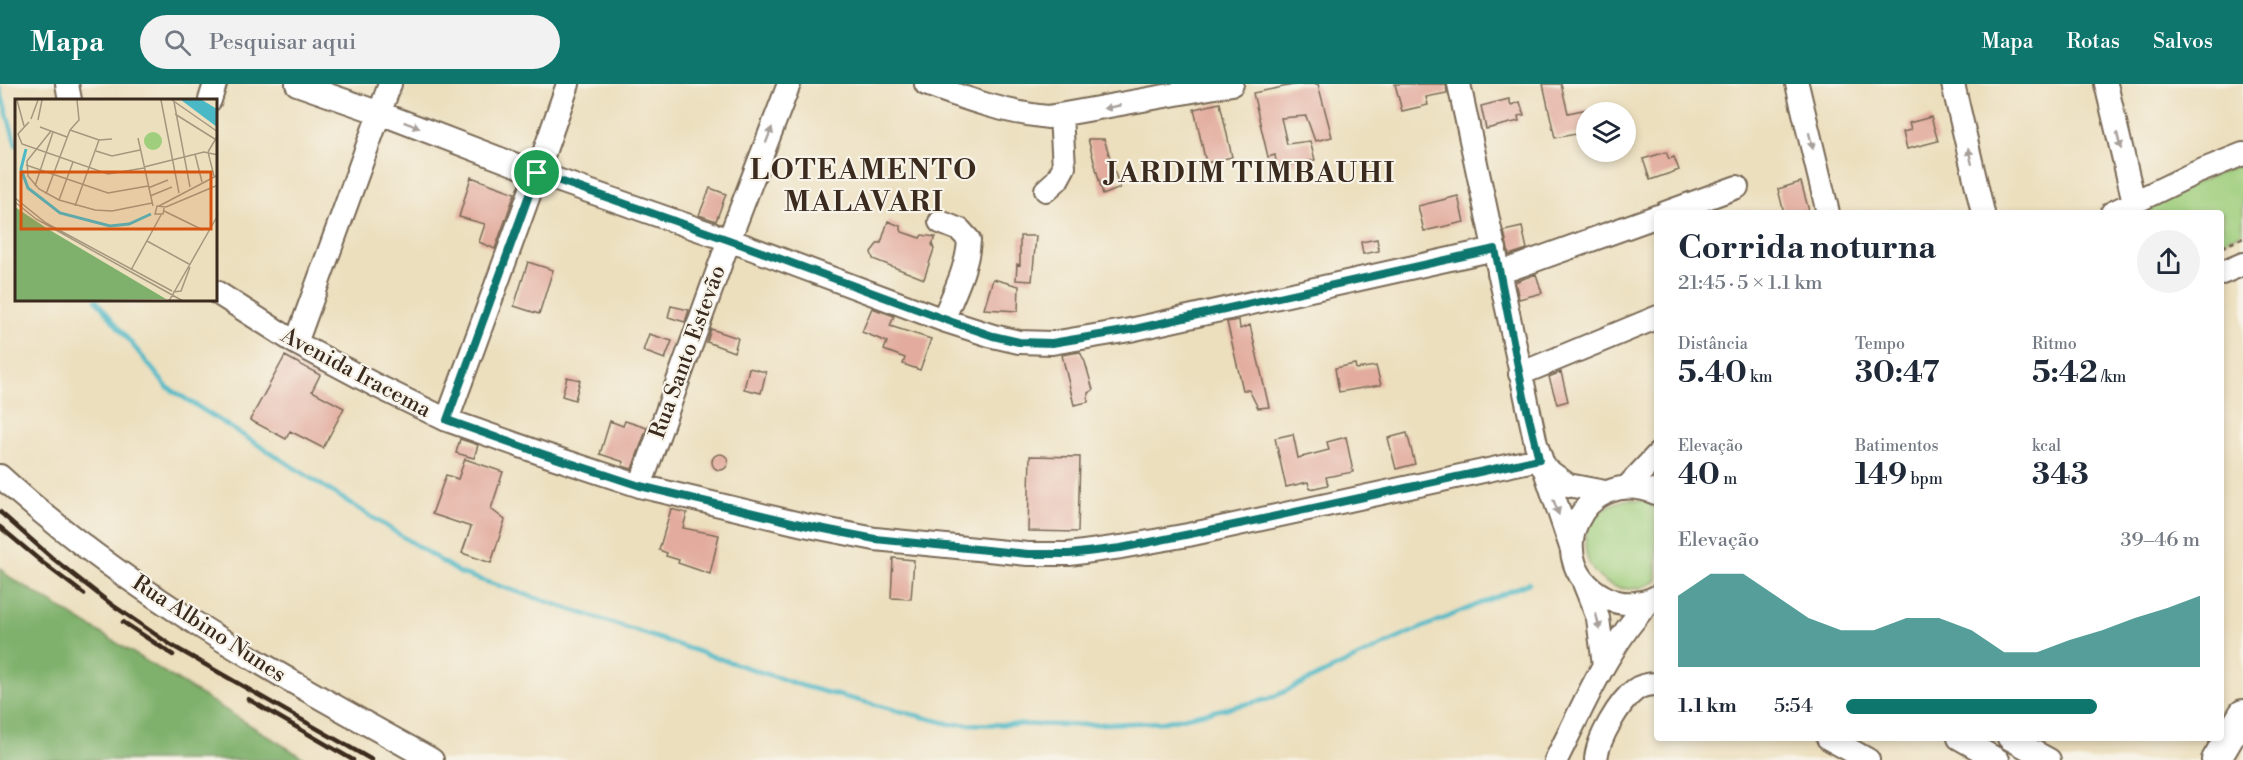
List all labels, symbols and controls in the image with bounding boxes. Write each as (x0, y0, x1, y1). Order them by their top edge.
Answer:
search box (140, 15, 560, 69)
text: Mapa (30, 25, 104, 60)
icon: search (161, 26, 194, 59)
text: Pesquisar aqui (209, 29, 356, 56)
text: Mapa (1981, 29, 2033, 55)
text: Rotas (2066, 29, 2120, 55)
text: Salvos (2153, 29, 2213, 55)
inset map (15, 99, 218, 302)
map controls (1576, 102, 1636, 162)
button: layers (1576, 102, 1636, 162)
one-way arrow (1103, 103, 1122, 112)
one-way arrow (403, 120, 421, 130)
one-way arrow (765, 126, 775, 144)
one-way arrow (1806, 132, 1816, 150)
one-way arrow (2115, 132, 2125, 150)
one-way arrow (1965, 146, 1974, 165)
pin (511, 147, 562, 198)
district label: LOTEAMENTO MALAVARI (750, 153, 978, 220)
icon: arrive (520, 156, 553, 189)
district label: JARDIM TIMBAUHI (1102, 156, 1396, 191)
text: Corrida noturna (1678, 228, 1936, 269)
button: share (2137, 230, 2200, 293)
street label: Rua Santo Estevão (644, 262, 732, 442)
text: 21:45 · 5 × 1.1 km (1678, 271, 1823, 296)
street label: Avenida Iracema (276, 322, 436, 424)
text: Distância (1678, 334, 1748, 354)
text: Tempo (1855, 334, 1905, 354)
text: Ritmo (2032, 334, 2077, 354)
text: 5.40 (1678, 354, 1747, 392)
text: 30:47 (1855, 354, 1940, 392)
text: 5:42 (2032, 354, 2098, 392)
text: km (1747, 367, 1772, 387)
text: /km (2098, 367, 2126, 387)
text: Elevação (1678, 436, 1743, 456)
text: Batimentos (1855, 436, 1938, 456)
text: kcal (2032, 436, 2061, 456)
text: 40 (1678, 456, 1720, 494)
text: 149 (1855, 456, 1907, 494)
text: 343 (2032, 456, 2089, 494)
text: m (1720, 469, 1737, 489)
text: bpm (1907, 469, 1943, 489)
one-way arrow (1552, 498, 1562, 516)
text: Elevação (1678, 528, 1759, 553)
text: 39–46 m (2120, 528, 2200, 553)
street label: Rua Albino Nunes (127, 569, 291, 689)
one-way arrow (1594, 613, 1603, 631)
text: 1.1 km (1678, 694, 1737, 719)
text: 5:54 (1774, 694, 1813, 719)

